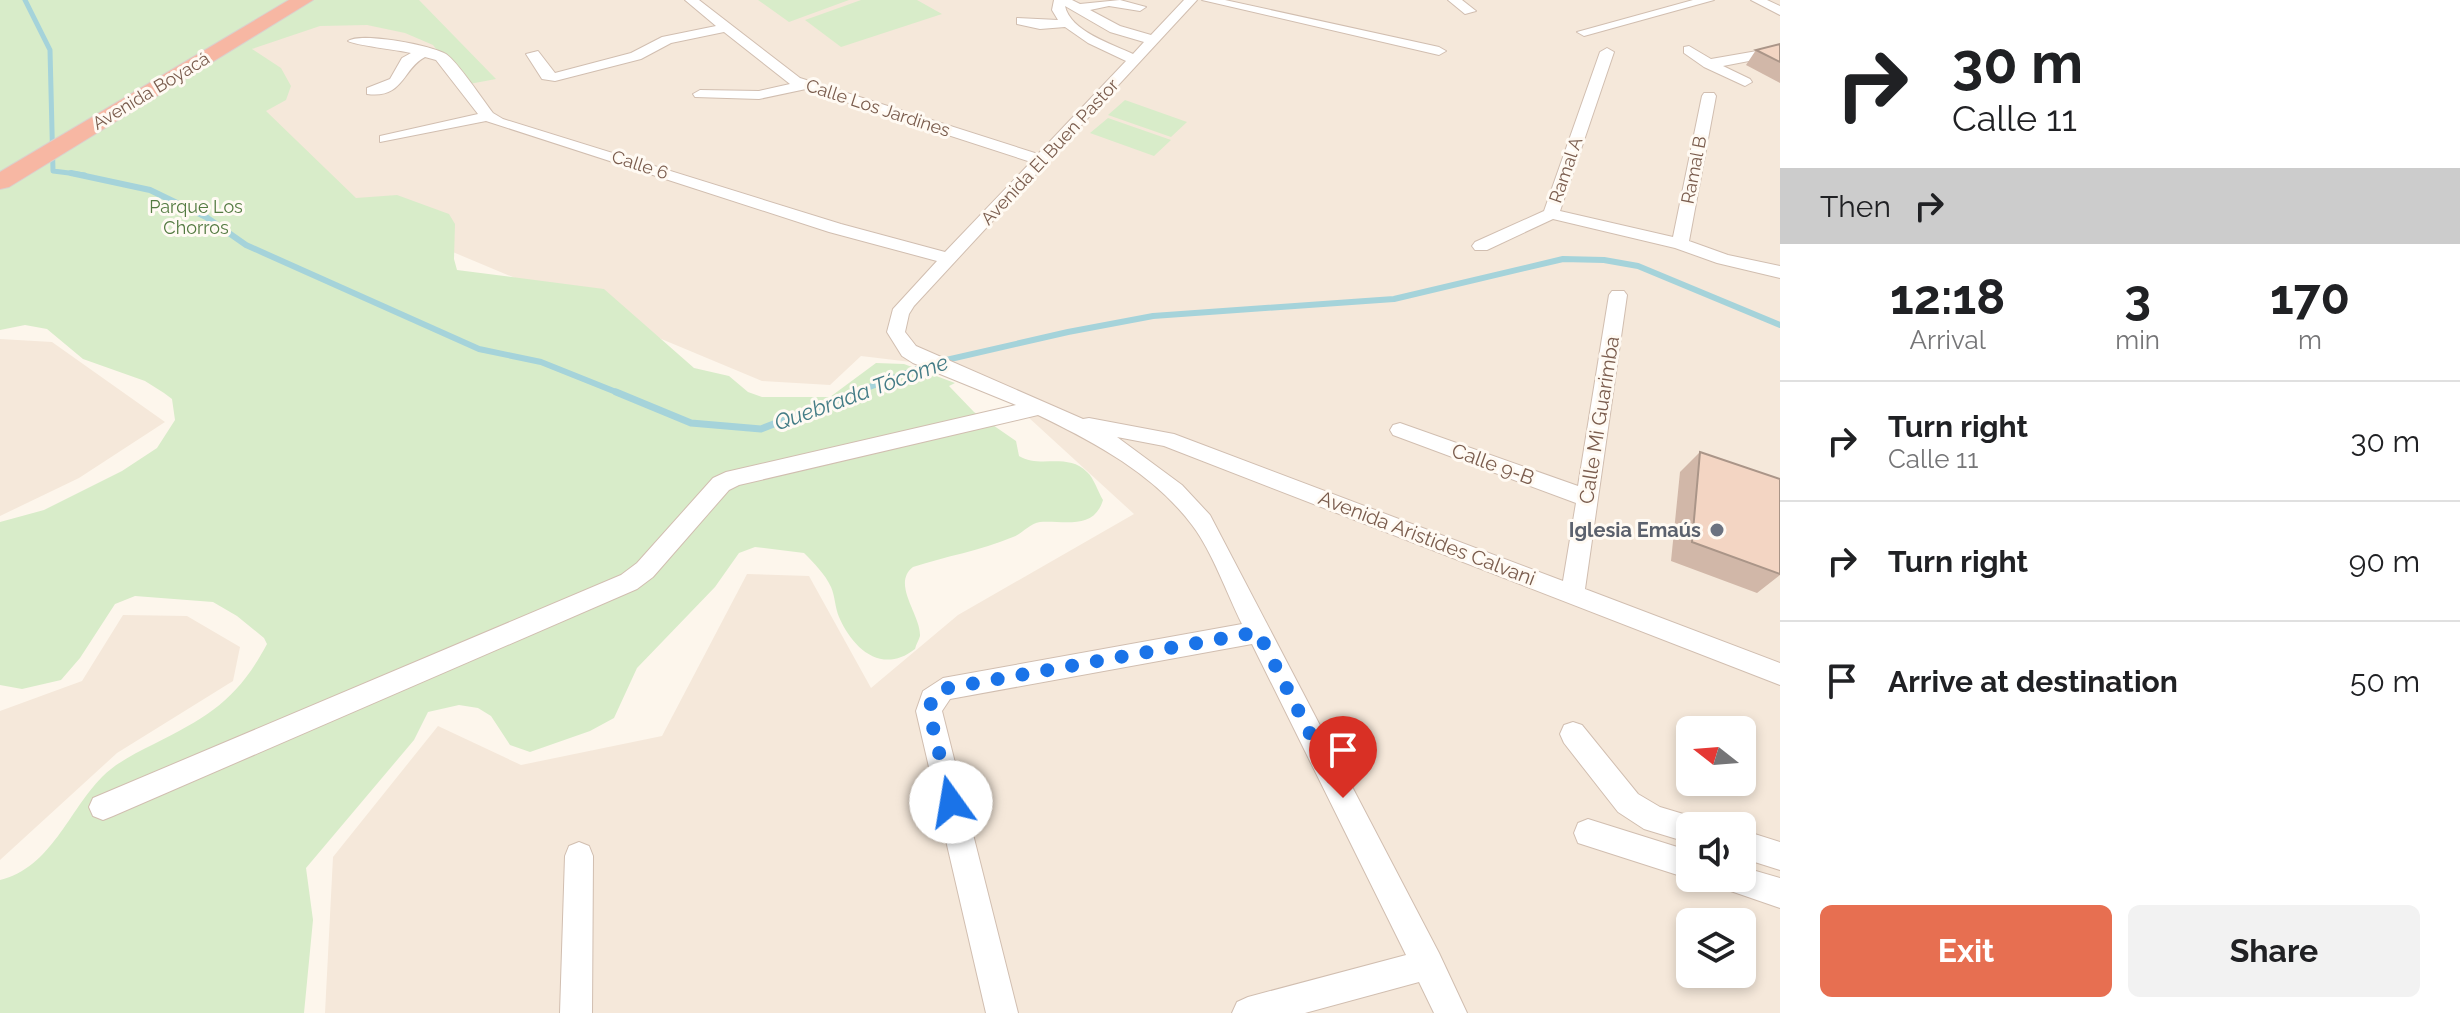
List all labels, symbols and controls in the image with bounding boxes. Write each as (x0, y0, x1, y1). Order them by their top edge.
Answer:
text: 30 m (1952, 30, 2083, 96)
icon: right (1820, 32, 1924, 136)
street label: Avenida Boyacá (88, 47, 213, 134)
street label: Calle Los Jardines (803, 74, 953, 141)
street label: Avenida El Buen Pastor (976, 74, 1123, 229)
text: Calle 11 (1952, 97, 2077, 139)
street label: Ramal A (1544, 134, 1587, 206)
street label: Ramal B (1677, 134, 1710, 206)
street label: Calle 6 (609, 146, 671, 184)
icon: right (1907, 184, 1951, 228)
text: Then (1820, 189, 1891, 224)
park label: Parque Los Chorros (149, 196, 243, 238)
text: 12:18 (1890, 269, 2005, 325)
text: 3 (2124, 269, 2151, 325)
text: 170 (2270, 269, 2350, 325)
text: Arrival (1909, 325, 1986, 355)
text: min (2115, 325, 2160, 355)
text: m (2298, 325, 2322, 355)
street label: Calle Mi Guarimba (1574, 334, 1624, 506)
water label: Quebrada Tócome (771, 348, 952, 436)
text: Turn right (1888, 409, 2028, 444)
icon: right (1820, 419, 1864, 463)
text: 30 m (2350, 424, 2420, 459)
street label: Calle 9-B (1449, 438, 1537, 490)
text: Calle 11 (1888, 444, 1978, 474)
street label: Avenida Aristides Calvani (1315, 486, 1539, 590)
place label: Iglesia Emaús (1569, 518, 1701, 542)
marker: Iglesia Emaús (1708, 521, 1726, 539)
icon: right (1820, 539, 1864, 583)
text: Turn right (1888, 544, 2028, 579)
text: 90 m (2349, 544, 2420, 579)
icon: arrive (1820, 659, 1864, 703)
text: Arrive at destination (1888, 664, 2178, 699)
text: 50 m (2350, 664, 2420, 699)
pin (1309, 716, 1377, 798)
north arrow (1676, 716, 1756, 796)
map controls (1676, 716, 1756, 988)
icon: arrive (1321, 728, 1365, 772)
position arrow (909, 760, 993, 844)
button: sound (1676, 812, 1756, 892)
button: Exit (1820, 905, 2112, 997)
button: Share (2128, 905, 2420, 997)
button: layers (1676, 908, 1756, 988)

